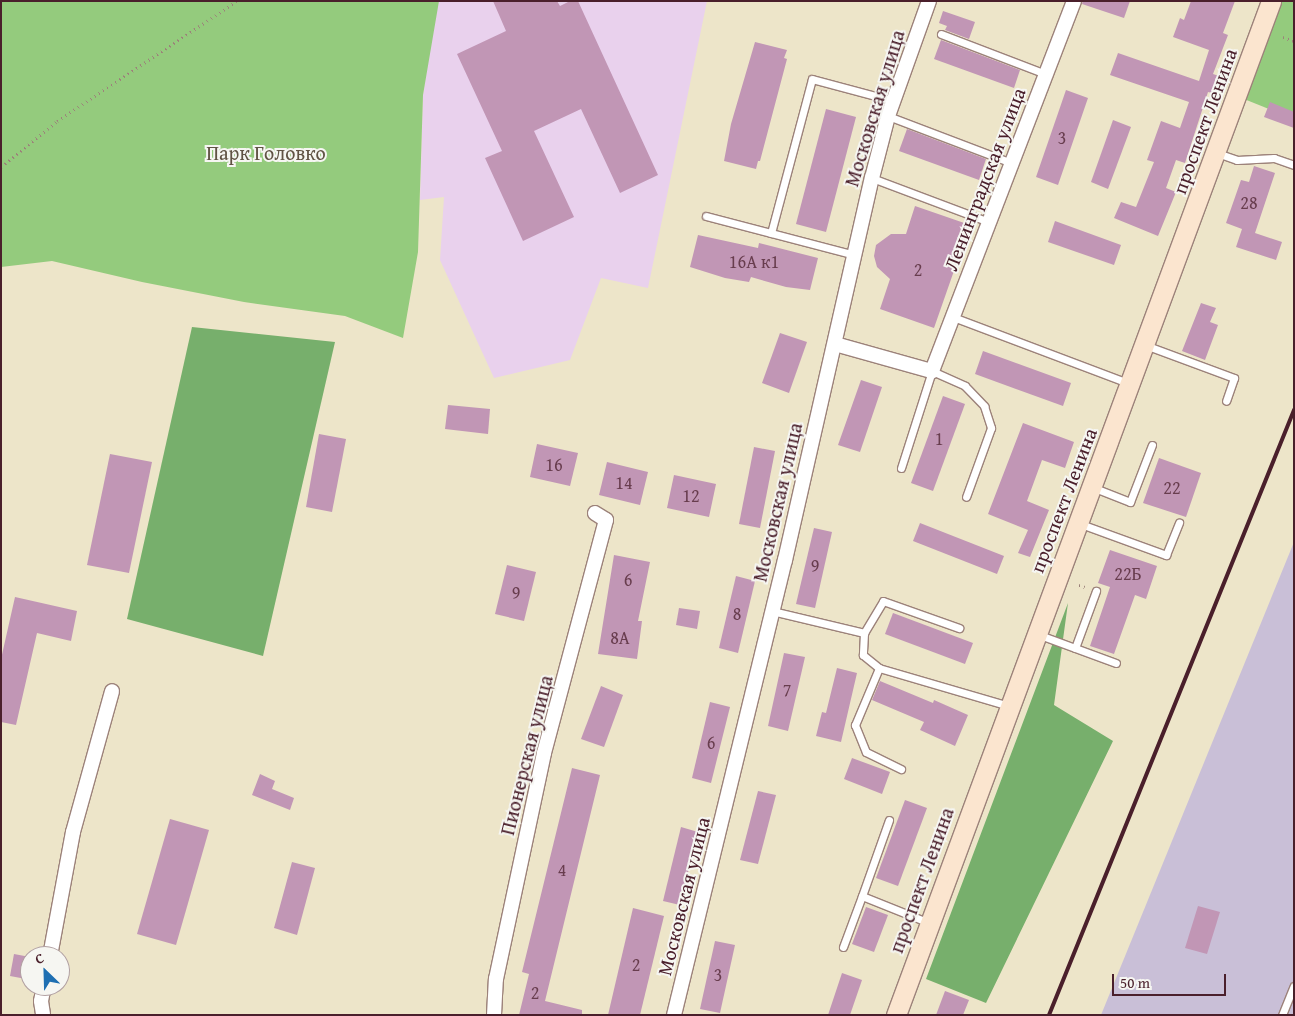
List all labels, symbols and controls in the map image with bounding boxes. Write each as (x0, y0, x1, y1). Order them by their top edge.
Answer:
street label: Московская улица (839, 27, 909, 189)
street label: проспект Ленина (1167, 45, 1241, 197)
street label: Ленинградская улица (938, 84, 1030, 274)
house number: 3 (1058, 127, 1066, 149)
park label: Парк Головко (206, 140, 326, 164)
house number: 28 (1240, 192, 1258, 214)
house number: 16А к1 (729, 251, 779, 273)
house number: 2 (914, 259, 922, 281)
street label: Московская улица (747, 420, 807, 584)
street label: проспект Ленина (1024, 424, 1102, 576)
house number: 1 (935, 428, 943, 450)
house number: 16 (545, 454, 563, 476)
house number: 14 (615, 472, 633, 494)
house number: 22 (1163, 477, 1181, 499)
house number: 12 (682, 485, 700, 507)
house number: 9 (811, 555, 819, 577)
house number: 22Б (1114, 563, 1142, 585)
house number: 6 (624, 569, 632, 591)
house number: 9 (512, 582, 520, 604)
house number: 8 (733, 603, 741, 625)
house number: 8А (610, 627, 630, 649)
street label: Пионерская улица (495, 672, 557, 838)
house number: 7 (783, 679, 791, 701)
house number: 6 (707, 732, 715, 754)
street label: проспект Ленина (884, 804, 958, 956)
street label: Московская улица (652, 814, 714, 978)
house number: 4 (558, 859, 566, 881)
north arrow (20, 946, 70, 996)
text: С (32, 947, 47, 969)
house number: 2 (632, 954, 640, 976)
house number: 3 (714, 964, 722, 986)
scale bar (1115, 964, 1229, 996)
text: 50 m (1120, 972, 1150, 993)
house number: 2 (531, 982, 539, 1004)

